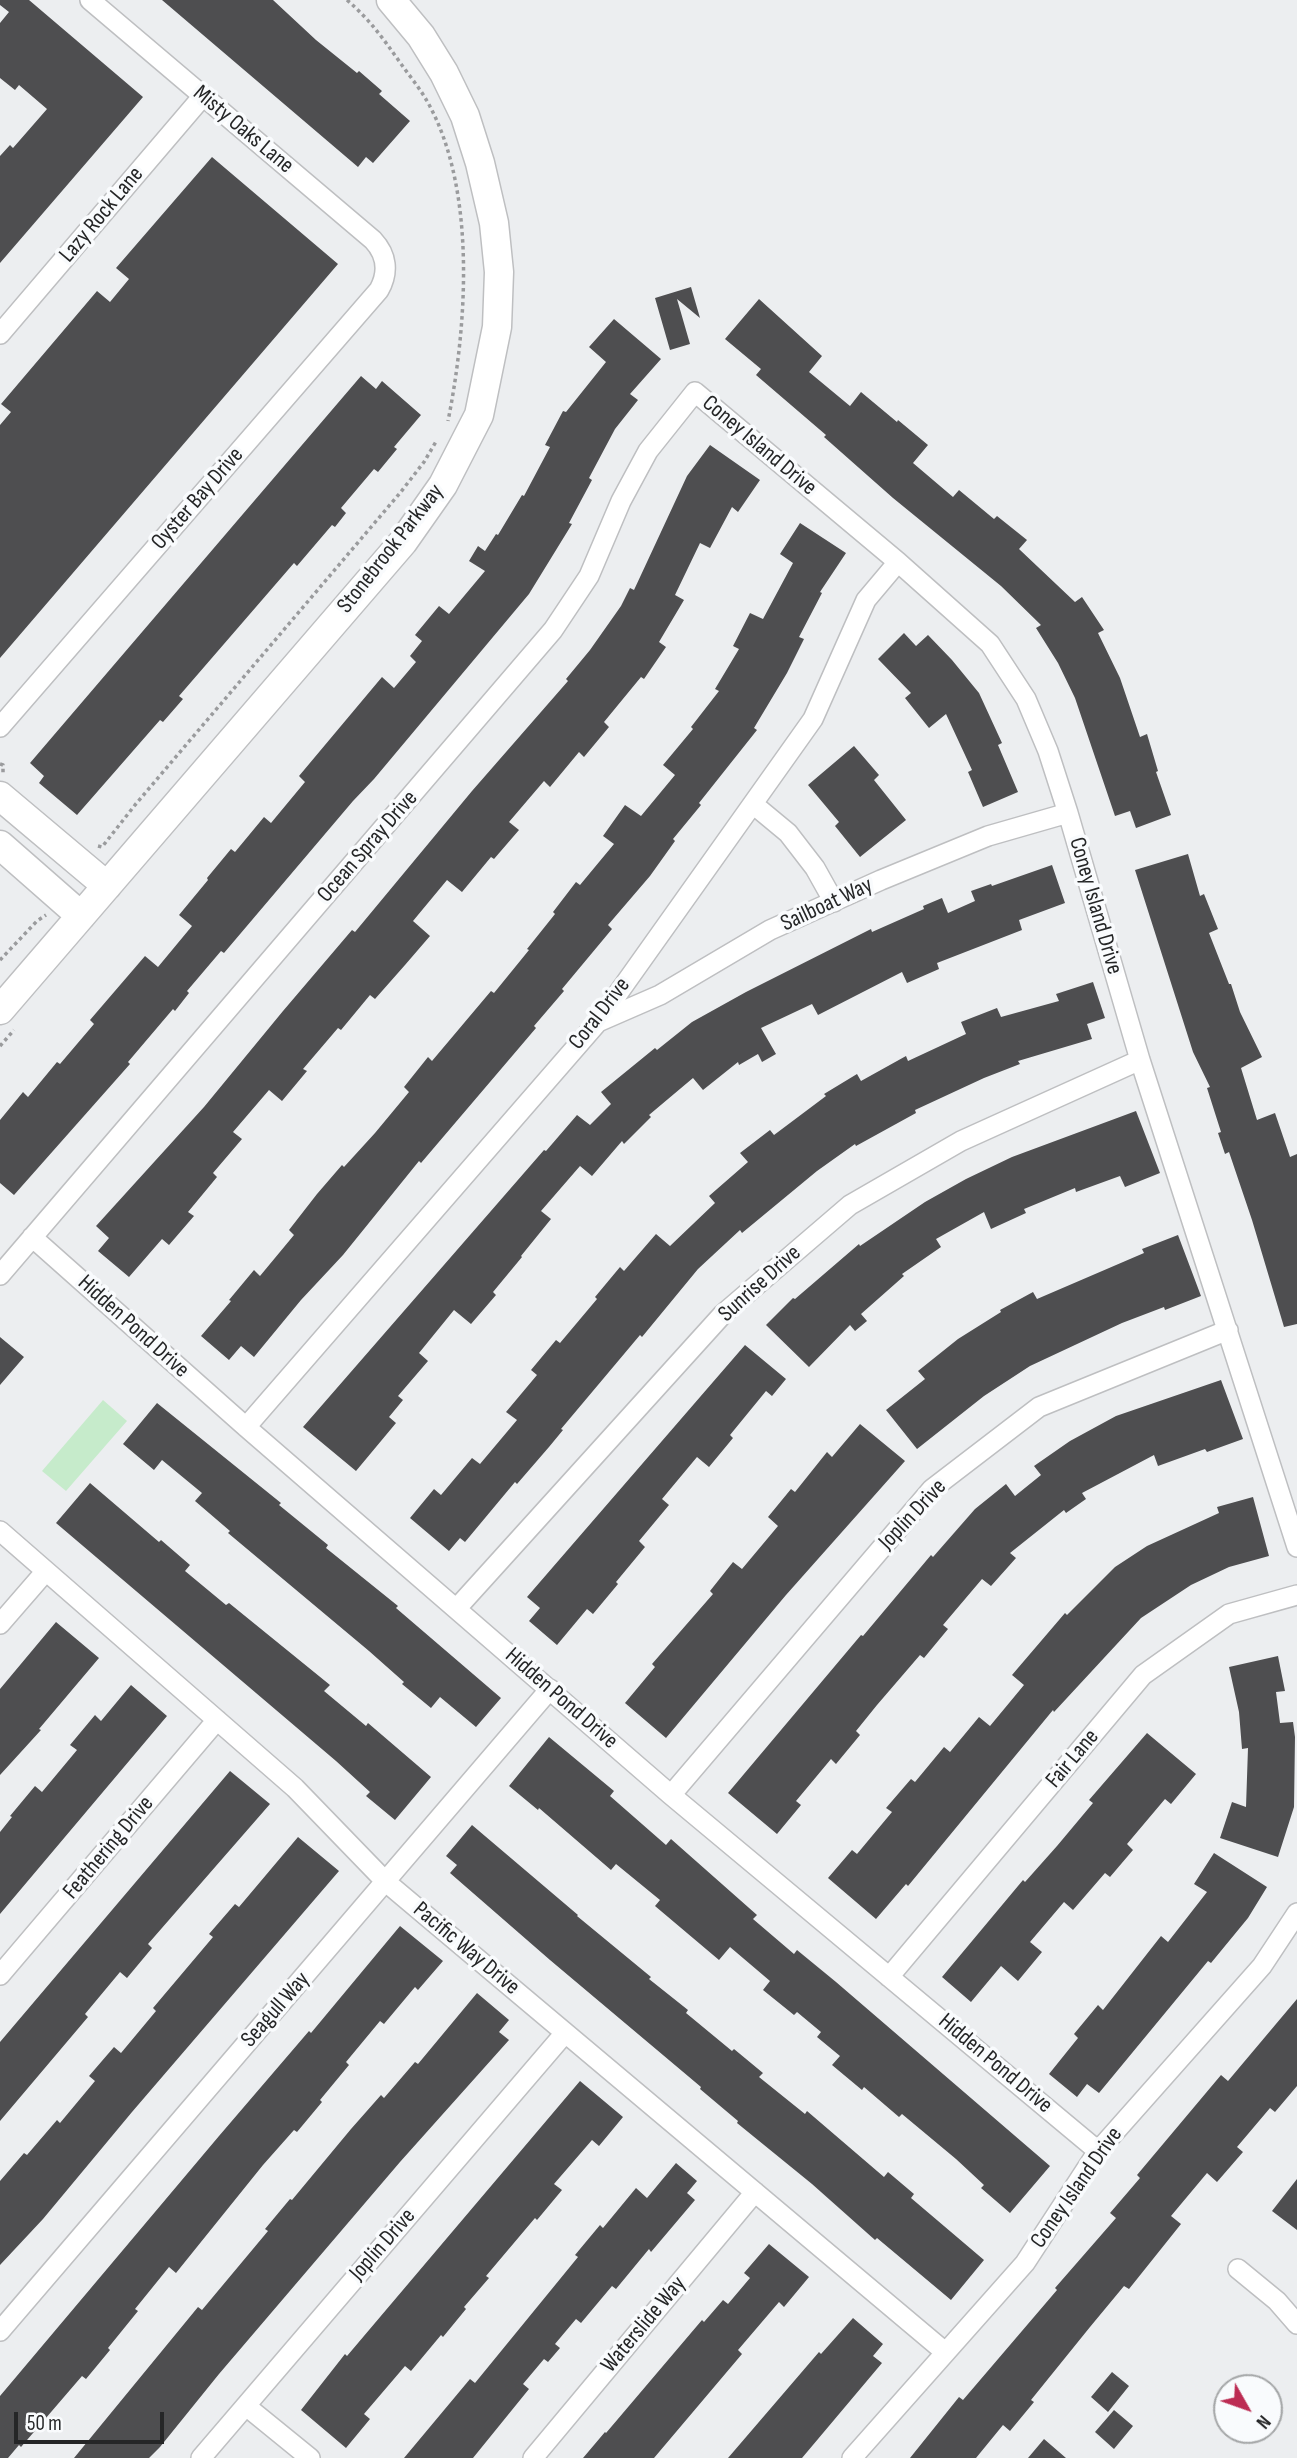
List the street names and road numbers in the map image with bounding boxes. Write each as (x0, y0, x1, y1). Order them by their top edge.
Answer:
street label: Misty Oaks Lane (187, 80, 299, 180)
street label: Lazy Rock Lane (54, 162, 150, 268)
street label: Coney Island Drive (696, 390, 822, 502)
street label: Oyster Bay Drive (146, 442, 250, 556)
street label: Stonebrook Parkway (332, 479, 450, 619)
street label: Ocean Spray Drive (312, 785, 424, 909)
street label: Coney Island Drive (1062, 834, 1128, 978)
street label: Sailboat Way (777, 872, 877, 938)
street label: Coral Drive (563, 973, 637, 1055)
street label: Sunrise Drive (713, 1240, 807, 1328)
street label: Hidden Pond Drive (72, 1270, 194, 1384)
street label: Joplin Drive (873, 1474, 953, 1556)
street label: Hidden Pond Drive (499, 1643, 623, 1755)
street label: Fair Lane (1041, 1724, 1105, 1794)
street label: Feathering Drive (58, 1791, 160, 1905)
street label: Pacific Way Drive (407, 1897, 525, 2001)
street label: Seagull Way (236, 1967, 316, 2053)
street label: Hidden Pond Drive (932, 2008, 1058, 2120)
street label: Coney Island Drive (1025, 2122, 1129, 2254)
street label: Joplin Drive (344, 2203, 422, 2287)
street label: Waterslide Way (596, 2271, 692, 2379)

